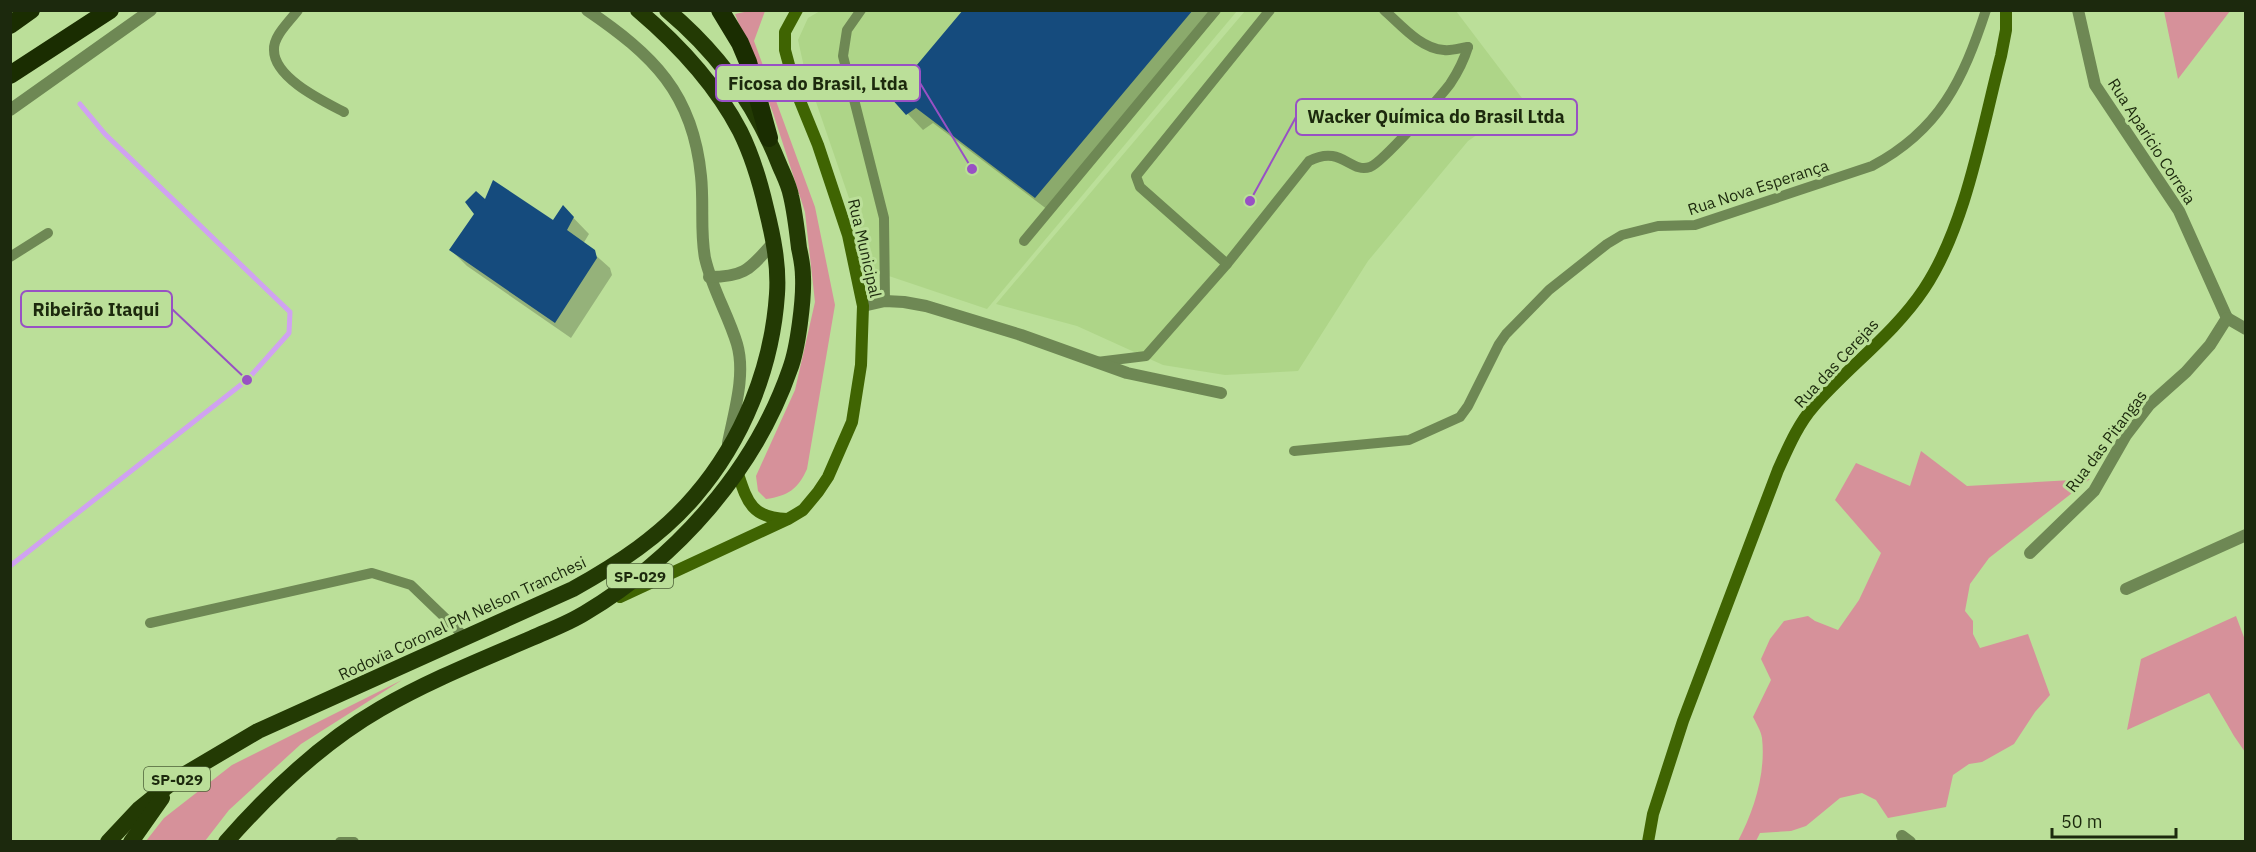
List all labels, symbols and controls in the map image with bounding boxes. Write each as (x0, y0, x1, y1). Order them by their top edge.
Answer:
callout: Ficosa do Brasil, Ltda (716, 65, 920, 101)
text: Ficosa do Brasil, Ltda (728, 72, 908, 95)
street label: Rua Aparício Correia (2104, 74, 2200, 208)
callout: Wacker Química do Brasil Ltda (1296, 99, 1577, 135)
text: Wacker Química do Brasil Ltda (1307, 105, 1565, 128)
street label: Rua Nova Esperança (1685, 155, 1831, 219)
street label: Rua Municipal (844, 197, 886, 299)
callout: Ribeirão Itaqui (21, 291, 172, 327)
text: Ribeirão Itaqui (33, 298, 159, 321)
street label: Rua das Cerejas (1790, 314, 1882, 412)
street label: Rua das Pitangas (2061, 386, 2151, 496)
street label: Rodovia Coronel PM Nelson Tranchesi (335, 552, 589, 684)
road number: SP-029 (607, 564, 673, 588)
road number: SP-029 (144, 767, 210, 791)
scale bar (2052, 801, 2176, 839)
text: 50 m (2061, 810, 2103, 833)

